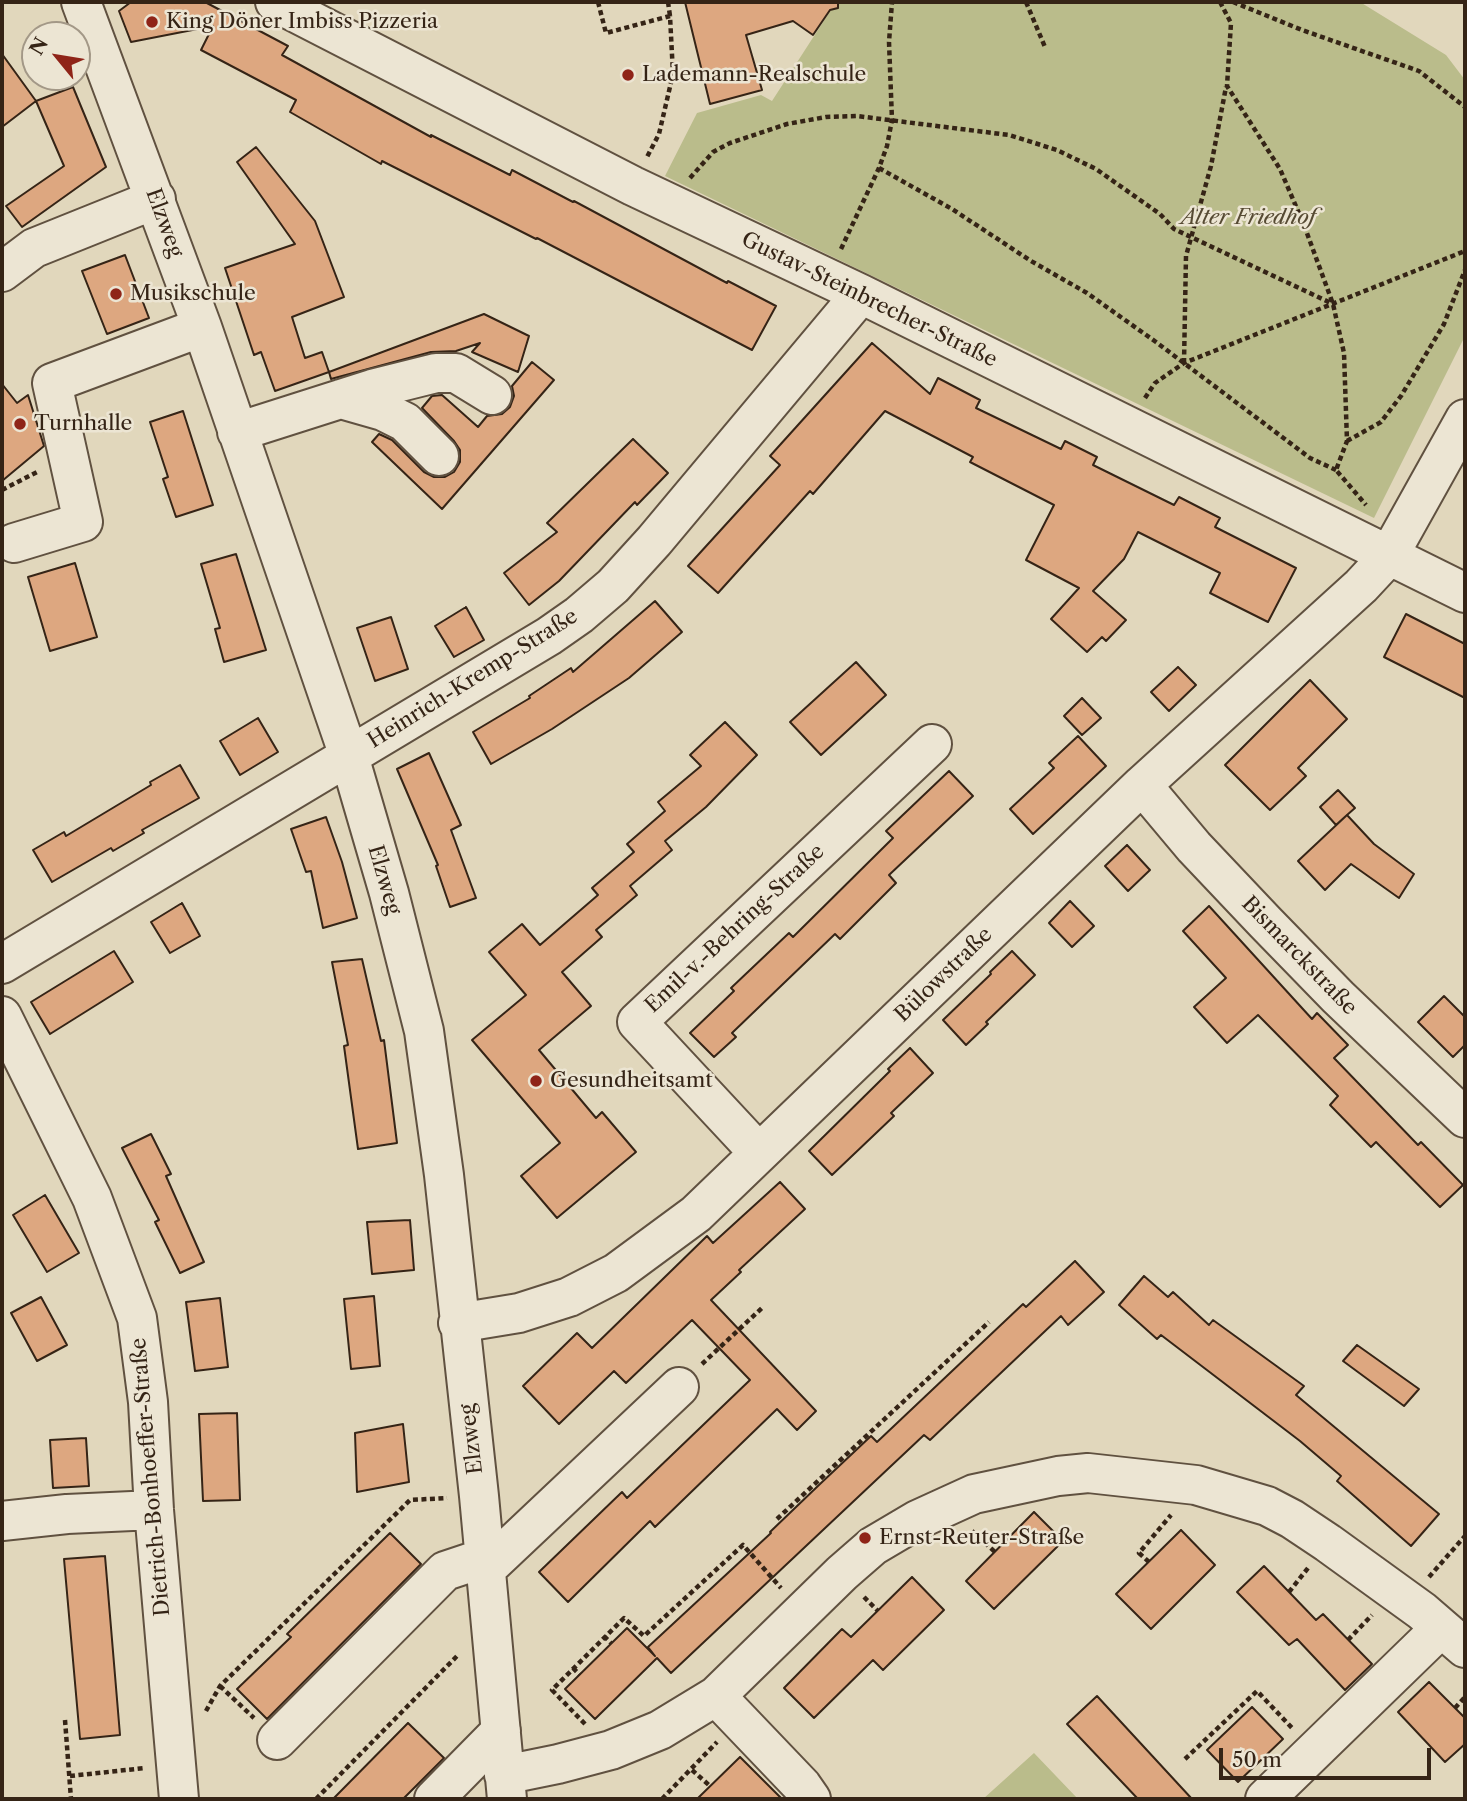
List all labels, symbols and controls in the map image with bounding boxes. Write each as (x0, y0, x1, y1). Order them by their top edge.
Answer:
place label: King Döner Imbiss Pizzeria (166, 9, 438, 35)
marker: King Döner Imbiss Pizzeria (144, 14, 160, 30)
north arrow (21, 21, 91, 91)
text: N (25, 33, 53, 59)
place label: Lademann-Realschule (642, 62, 866, 88)
marker: Lademann-Realschule (620, 67, 636, 83)
street label: Elzweg (140, 185, 188, 261)
park label: Alter Friedhof (1181, 205, 1315, 231)
street label: Gustav-Steinbrecher-Straße (737, 227, 1001, 373)
place label: Musikschule (130, 281, 256, 307)
marker: Musikschule (108, 286, 124, 302)
place label: Turnhalle (34, 411, 132, 437)
marker: Turnhalle (12, 416, 28, 432)
street label: Heinrich-Kremp-Straße (363, 604, 583, 754)
street label: Emil-v.-Behring-Straße (640, 839, 830, 1019)
street label: Elzweg (362, 842, 406, 918)
street label: Bismarckstraße (1236, 891, 1362, 1021)
street label: Bülowstraße (890, 922, 998, 1028)
place label: Gesundheitsamt (550, 1068, 713, 1094)
marker: Gesundheitsamt (528, 1073, 544, 1089)
street label: Dietrich-Bonhoeffer-Straße (126, 1337, 176, 1617)
street label: Elzweg (455, 1402, 489, 1476)
place label: Ernst-Reuter-Straße (879, 1525, 1084, 1551)
marker: Ernst-Reuter-Straße (857, 1530, 873, 1546)
scale bar (1222, 1734, 1434, 1778)
text: 50 m (1232, 1747, 1282, 1772)

